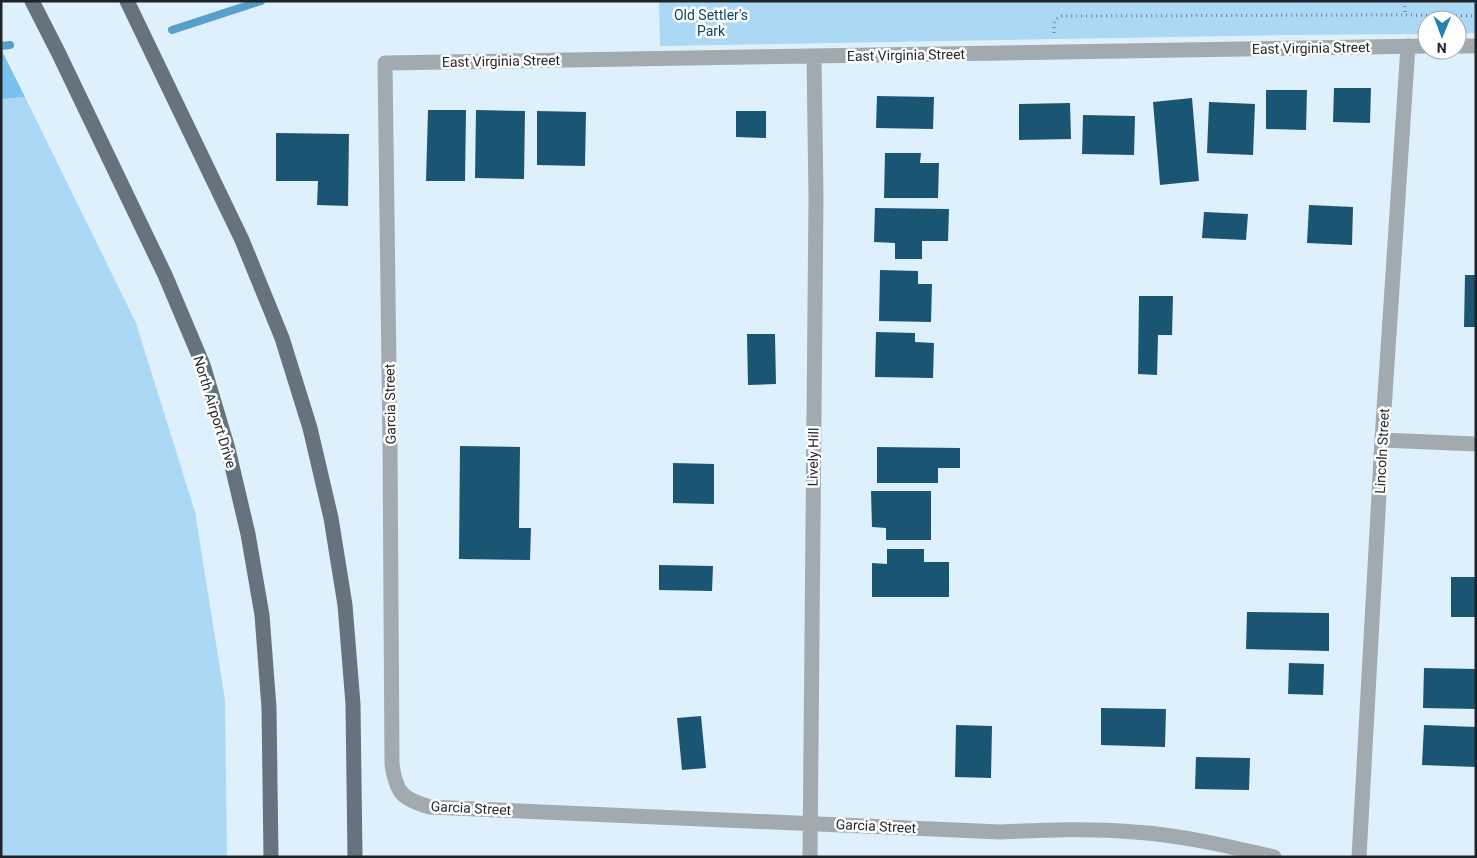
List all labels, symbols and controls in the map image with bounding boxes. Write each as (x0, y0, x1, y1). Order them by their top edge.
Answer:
park label: Old Settler's Park (674, 7, 748, 39)
north arrow (1417, 10, 1467, 60)
street label: East Virginia Street (1252, 39, 1371, 57)
text: N (1437, 40, 1447, 56)
street label: East Virginia Street (847, 46, 966, 64)
street label: East Virginia Street (442, 52, 561, 70)
street label: North Airport Drive (190, 354, 240, 470)
street label: Garcia Street (381, 363, 399, 444)
street label: Lincoln Street (1372, 407, 1392, 494)
street label: Lively Hill (804, 427, 822, 487)
street label: Garcia Street (430, 798, 512, 818)
street label: Garcia Street (835, 816, 917, 836)

